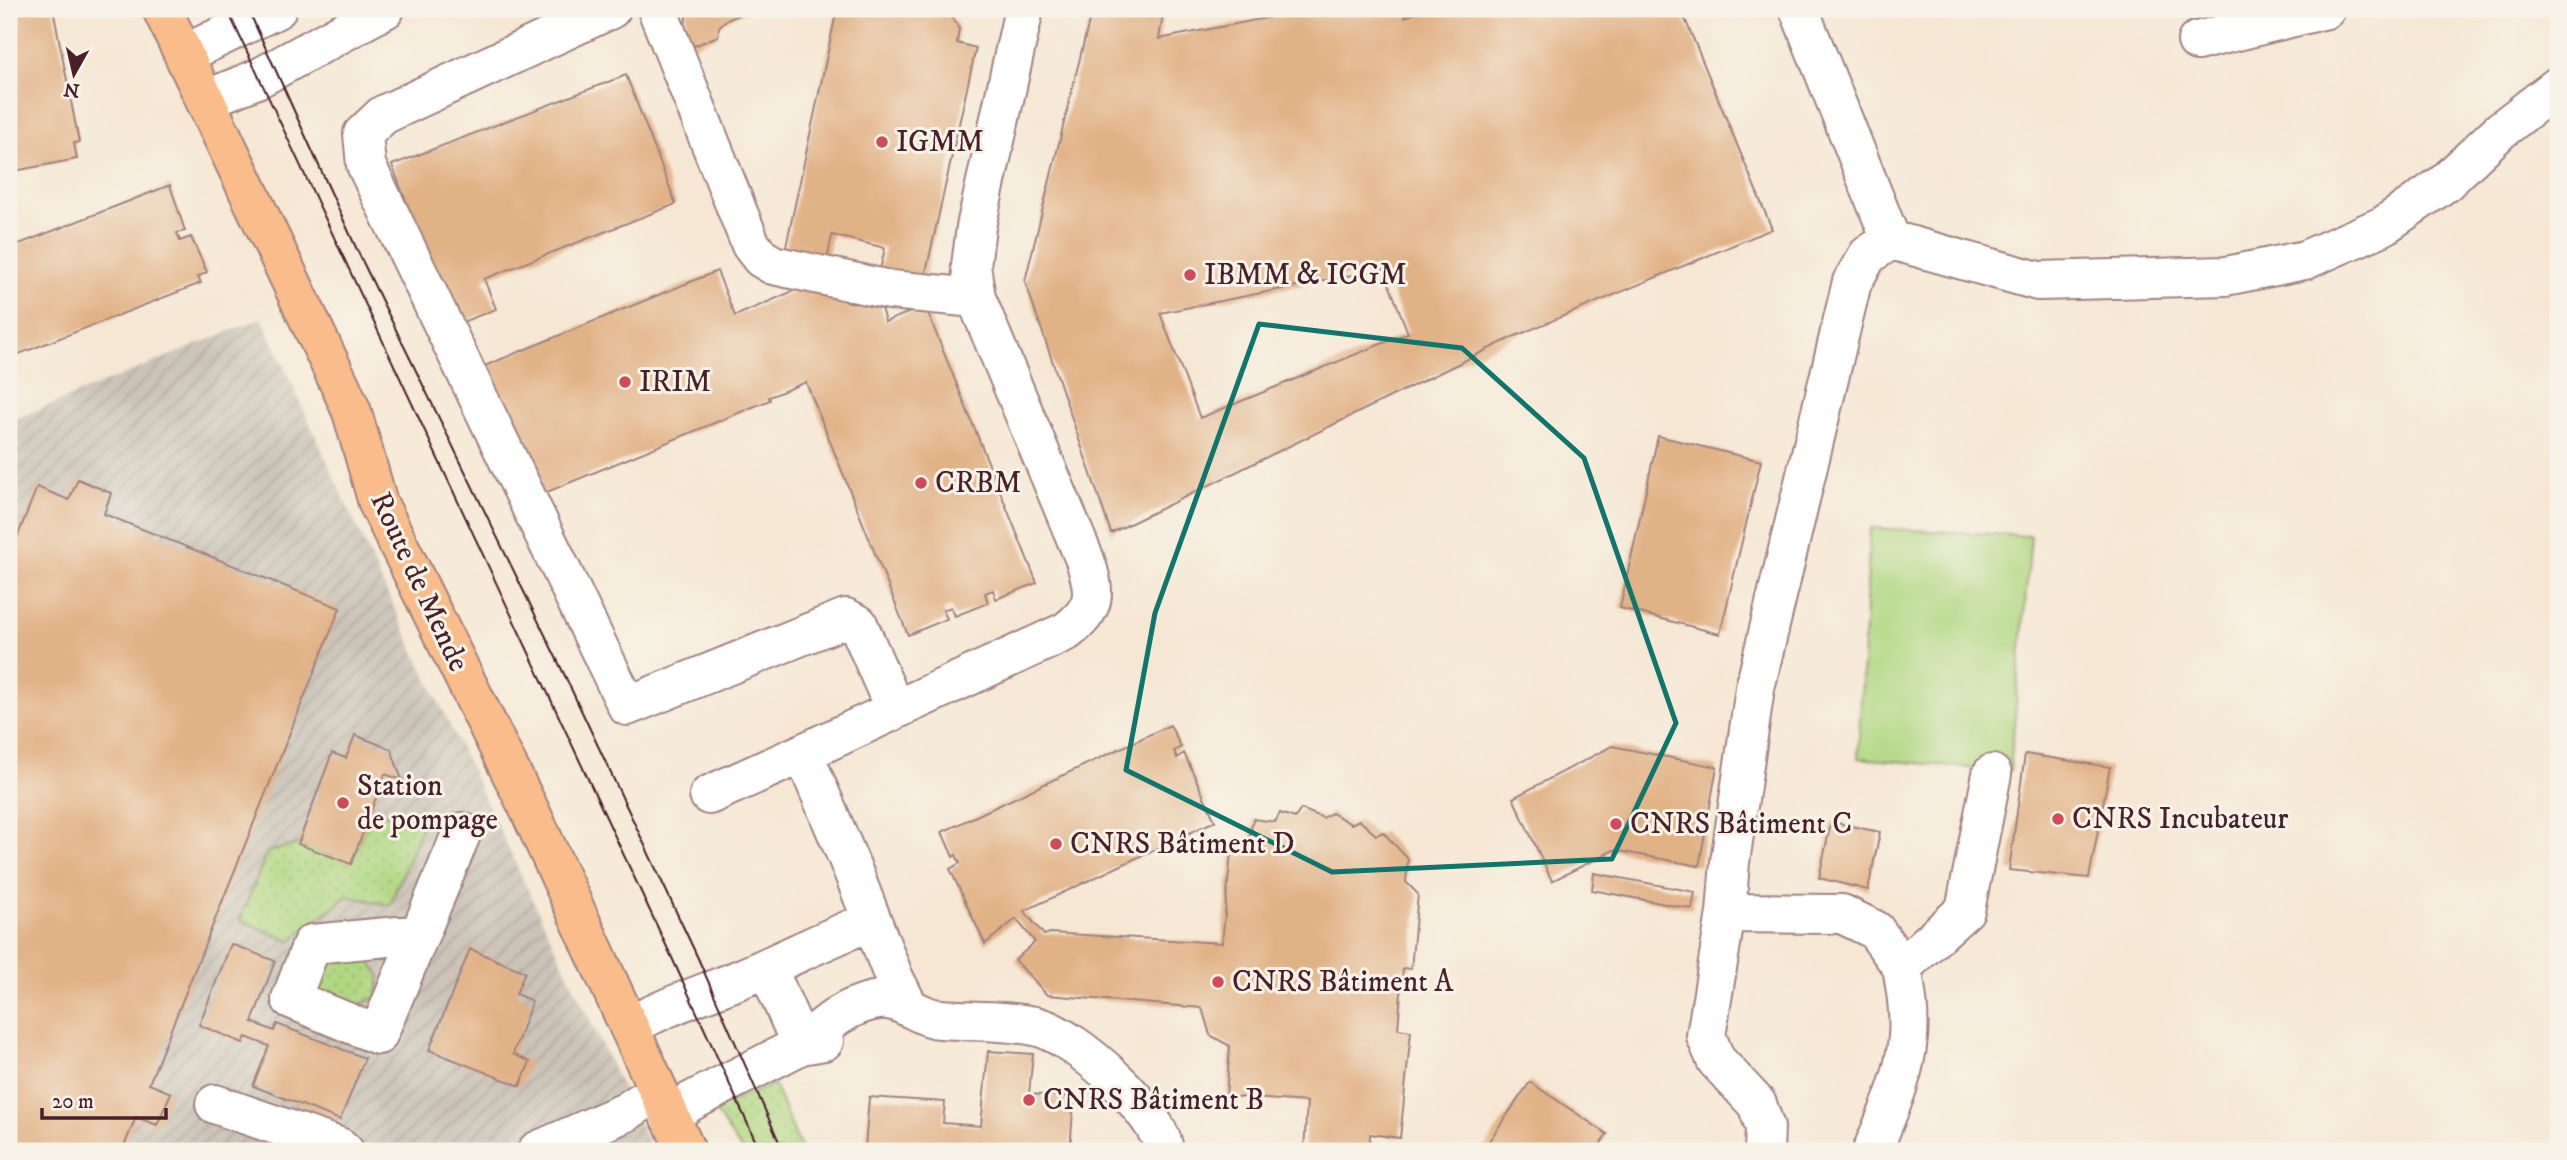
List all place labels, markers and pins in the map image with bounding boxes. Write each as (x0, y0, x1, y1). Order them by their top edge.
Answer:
place label: IGMM (896, 124, 984, 161)
marker: IGMM (874, 134, 890, 150)
place label: IBMM & ICGM (1204, 257, 1407, 294)
marker: IBMM & ICGM (1182, 267, 1198, 283)
place label: IRIM (639, 364, 711, 401)
marker: IRIM (617, 374, 633, 390)
place label: CRBM (935, 465, 1021, 502)
marker: CRBM (913, 475, 929, 491)
place label: Station de pompage (357, 768, 498, 839)
marker: Station de pompage (335, 795, 351, 811)
place label: CNRS Incubateur (2072, 801, 2289, 838)
place label: CNRS Bâtiment C (1630, 806, 1852, 843)
marker: CNRS Incubateur (2050, 811, 2066, 827)
marker: CNRS Bâtiment C (1608, 816, 1624, 832)
place label: CNRS Bâtiment D (1070, 826, 1295, 863)
marker: CNRS Bâtiment D (1048, 836, 1064, 852)
place label: CNRS Bâtiment A (1232, 964, 1454, 1001)
marker: CNRS Bâtiment A (1210, 974, 1226, 990)
place label: CNRS Bâtiment B (1043, 1082, 1264, 1119)
marker: CNRS Bâtiment B (1021, 1092, 1037, 1108)

